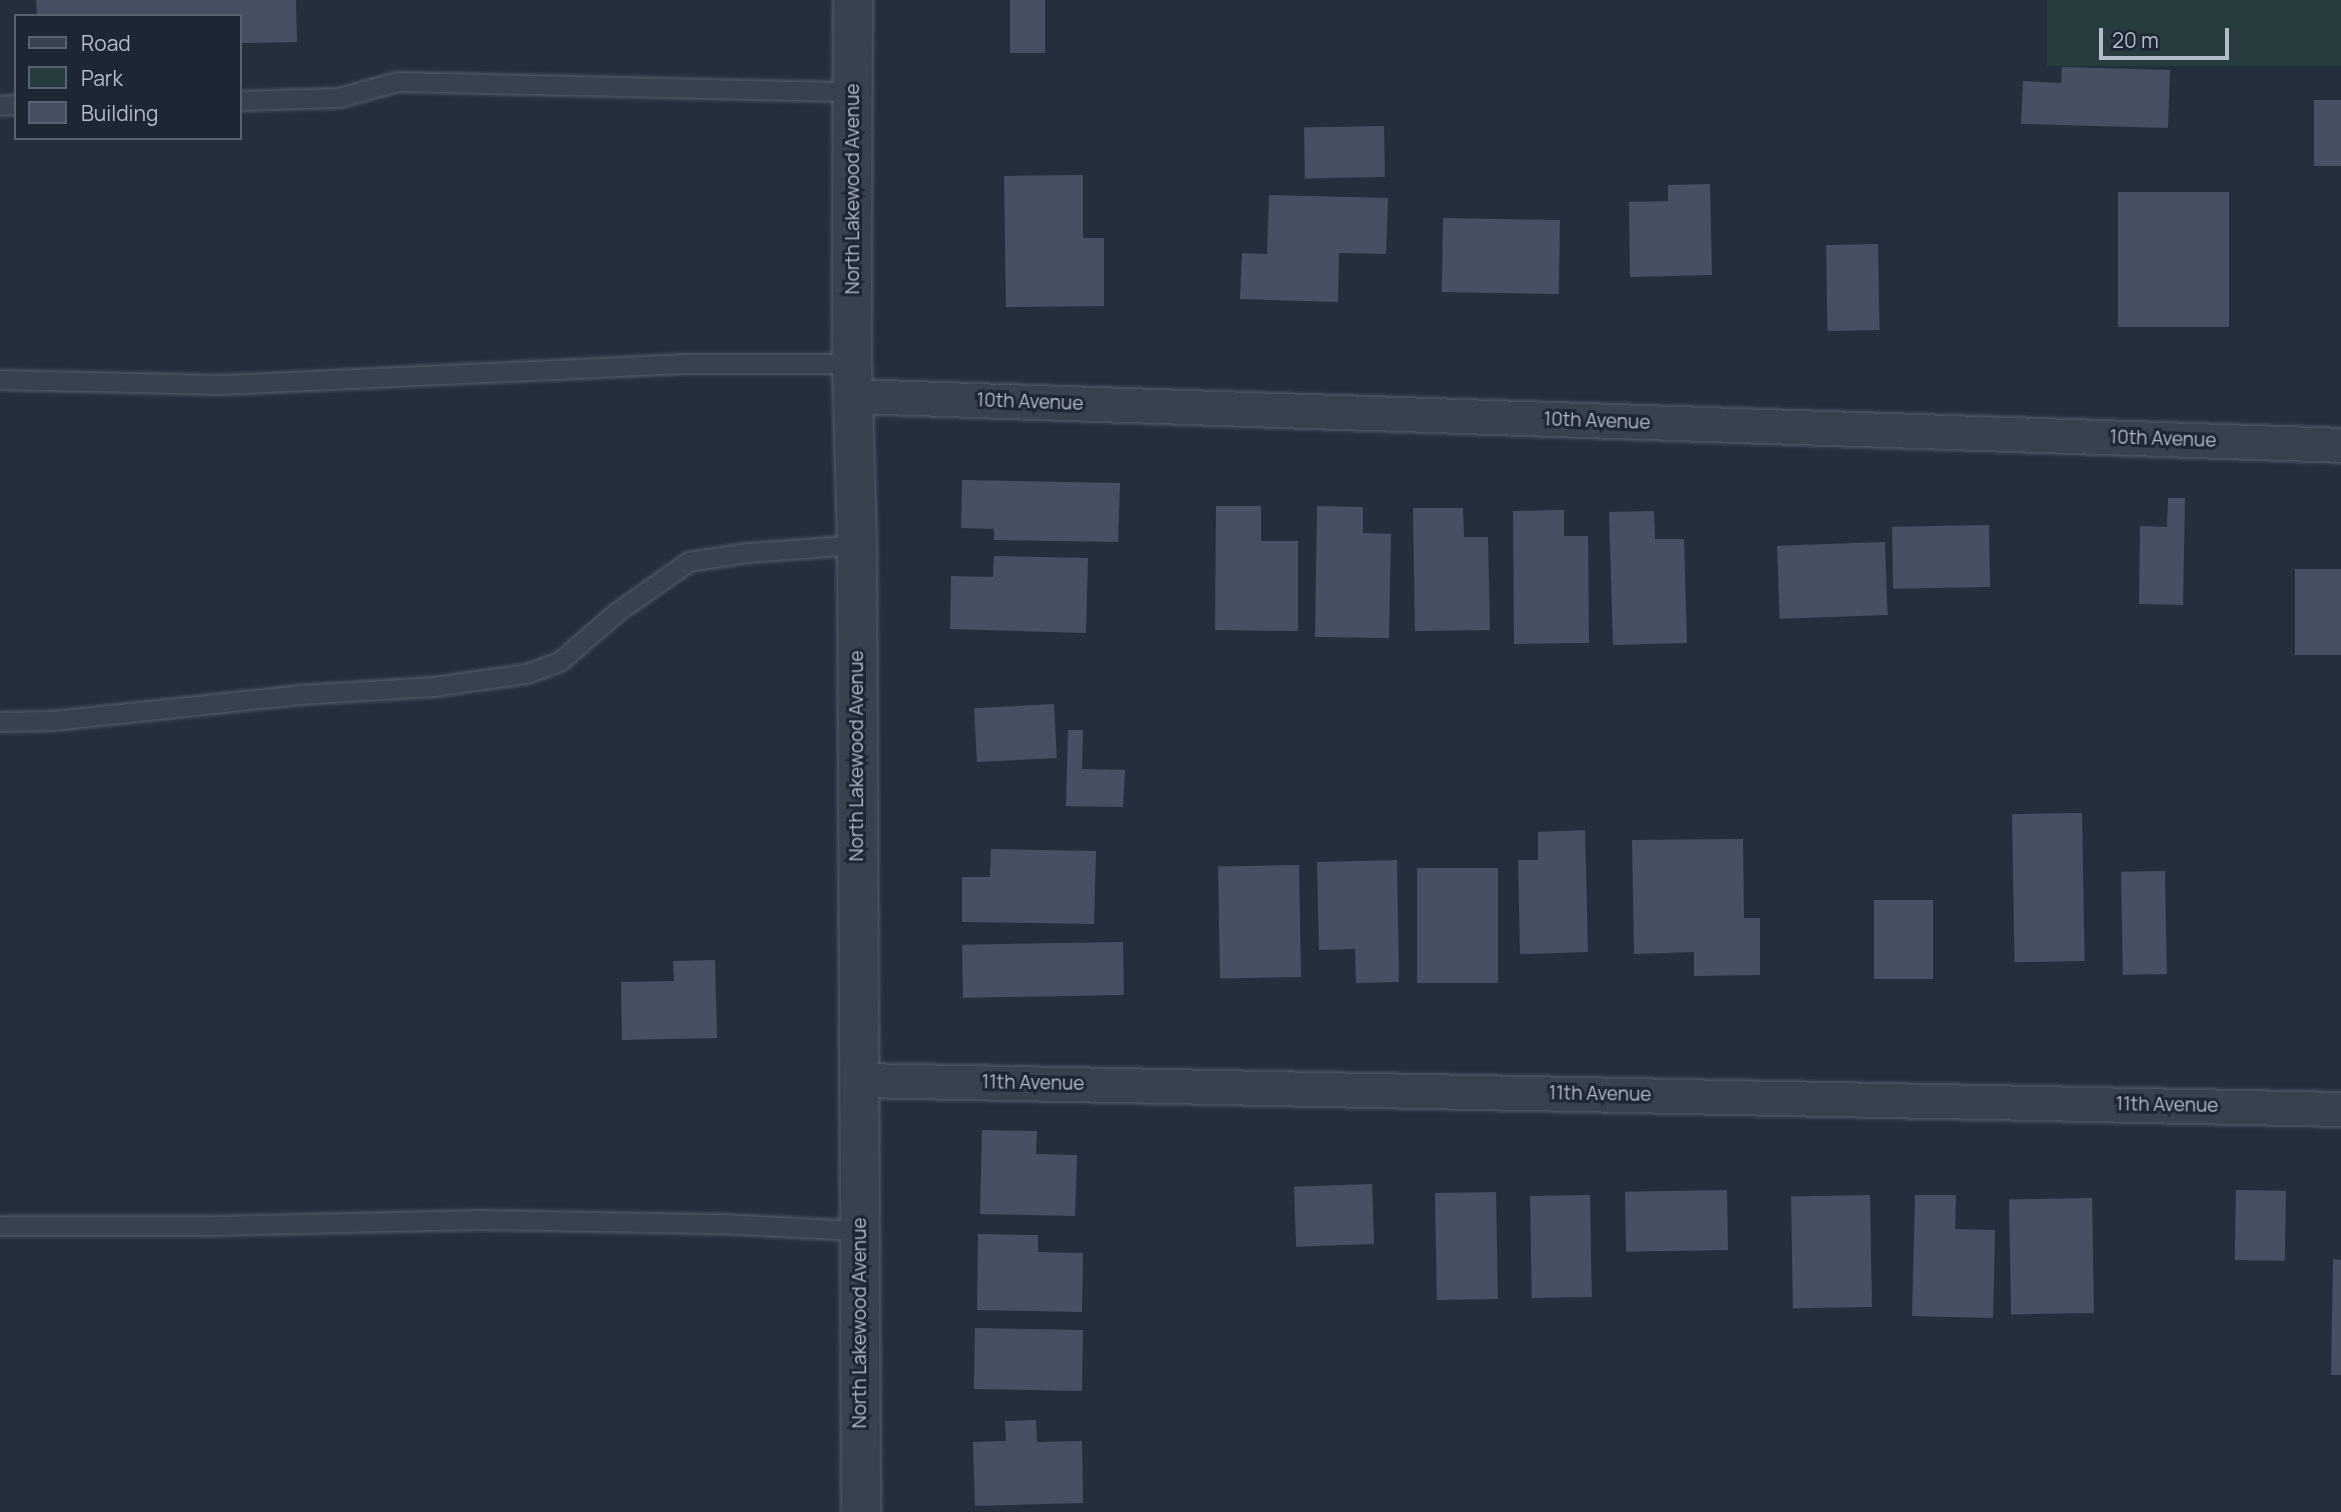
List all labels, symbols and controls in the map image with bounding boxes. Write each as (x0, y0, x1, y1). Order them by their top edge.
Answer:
legend (14, 14, 242, 140)
scale bar (2103, 14, 2232, 58)
text: 20 m (2112, 26, 2159, 54)
text: Road (81, 29, 131, 57)
text: Park (81, 64, 123, 92)
street label: North Lakewood Avenue (842, 84, 864, 294)
text: Building (81, 99, 158, 127)
street label: 10th Avenue (976, 389, 1084, 415)
street label: 10th Avenue (1543, 408, 1651, 434)
street label: 10th Avenue (2109, 426, 2217, 452)
street label: North Lakewood Avenue (846, 651, 868, 861)
street label: 11th Avenue (982, 1071, 1084, 1095)
street label: 11th Avenue (1549, 1082, 1651, 1106)
street label: 11th Avenue (2116, 1093, 2218, 1117)
street label: North Lakewood Avenue (849, 1218, 871, 1428)

